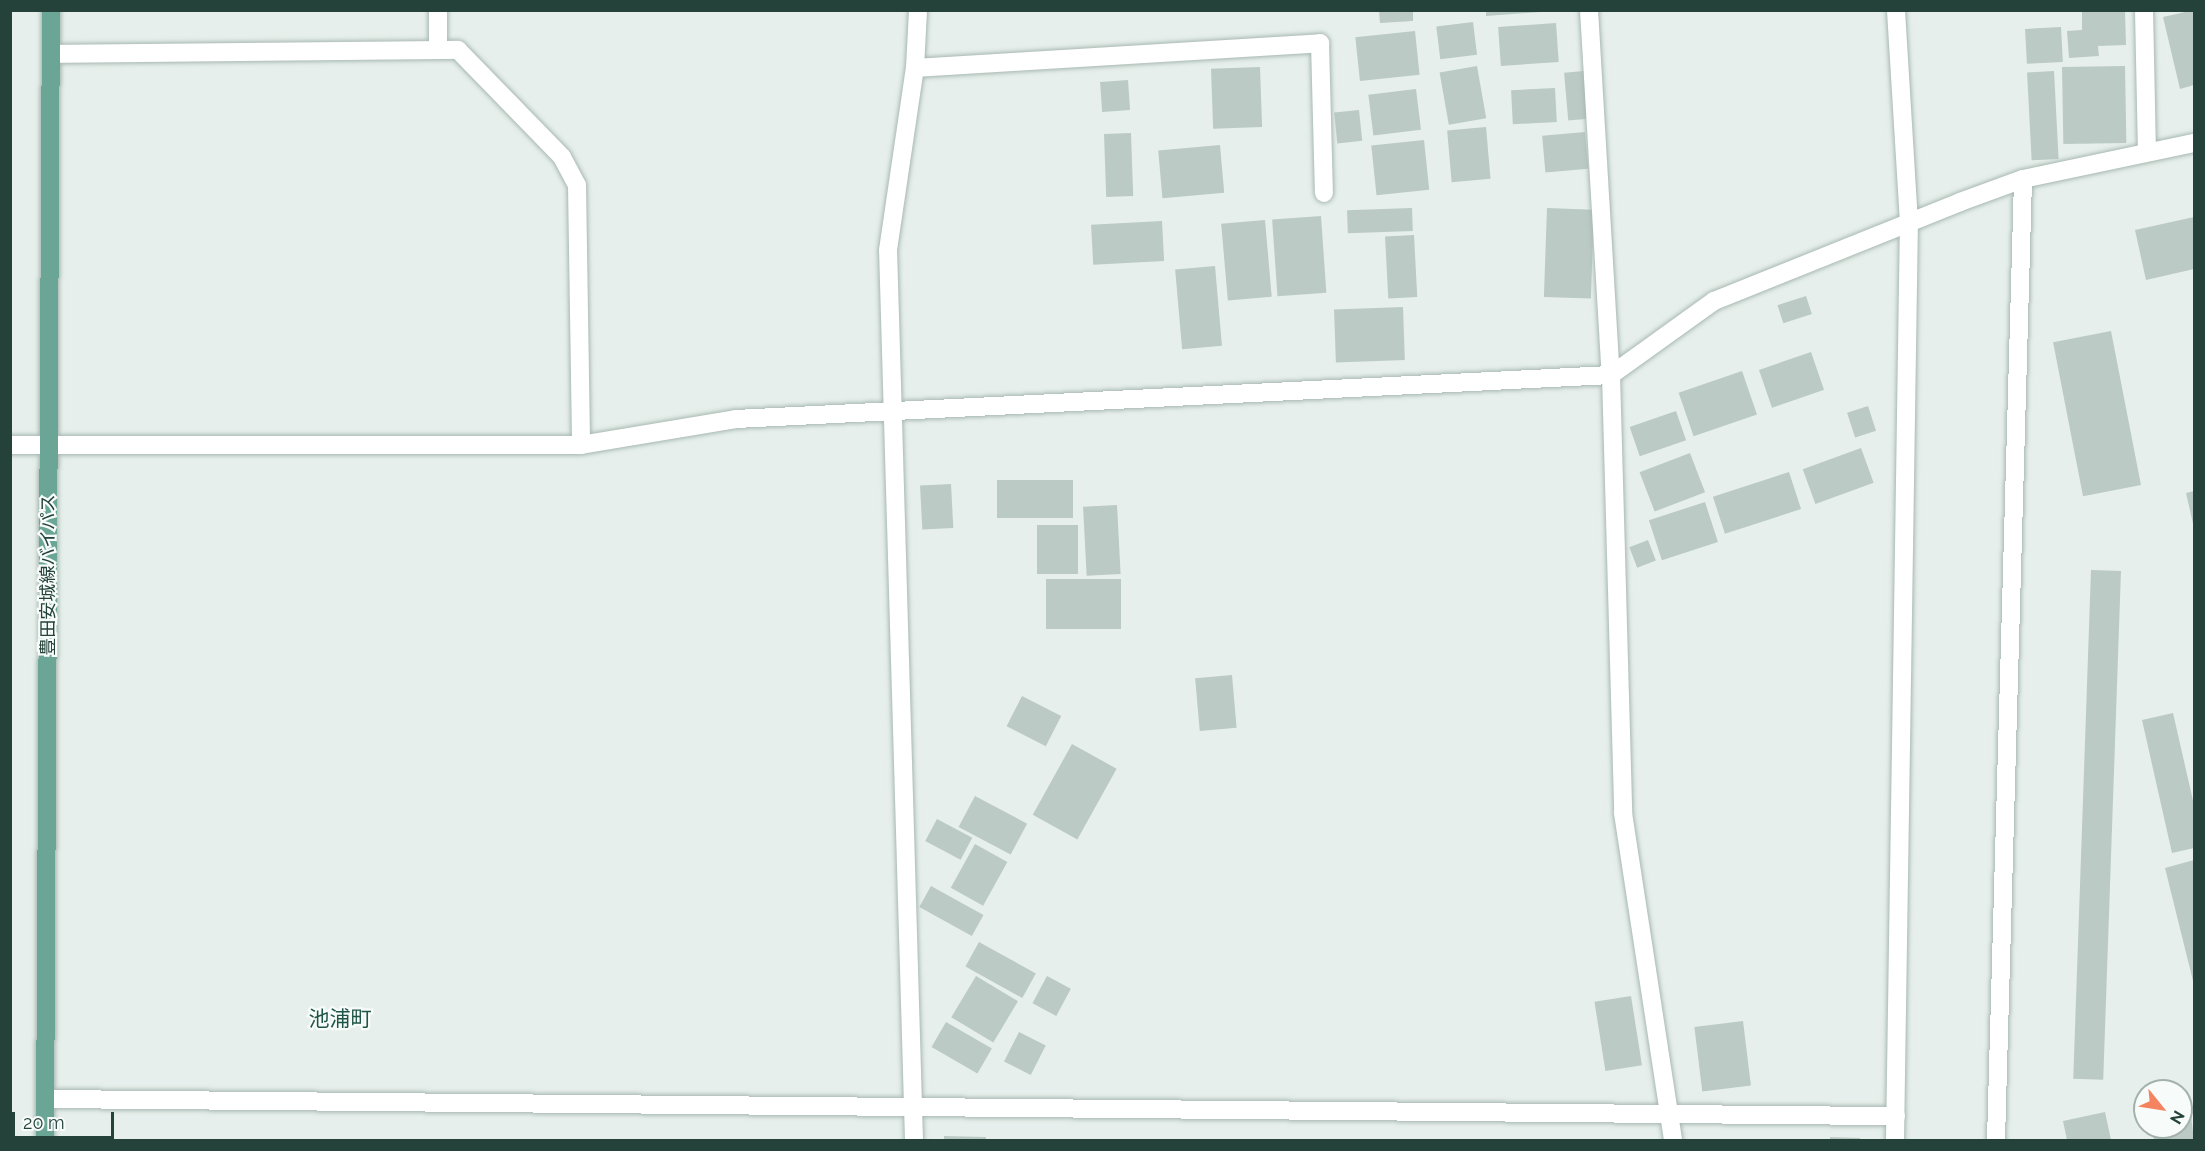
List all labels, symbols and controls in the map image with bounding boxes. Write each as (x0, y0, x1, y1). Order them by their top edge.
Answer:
street label: 豊田安城線バイパス (37, 494, 59, 656)
district label: 池浦町 (309, 1006, 371, 1032)
north arrow (2133, 1079, 2193, 1139)
scale bar (15, 1100, 117, 1138)
text: N (2166, 1107, 2189, 1127)
text: 20 m (23, 1112, 65, 1133)

